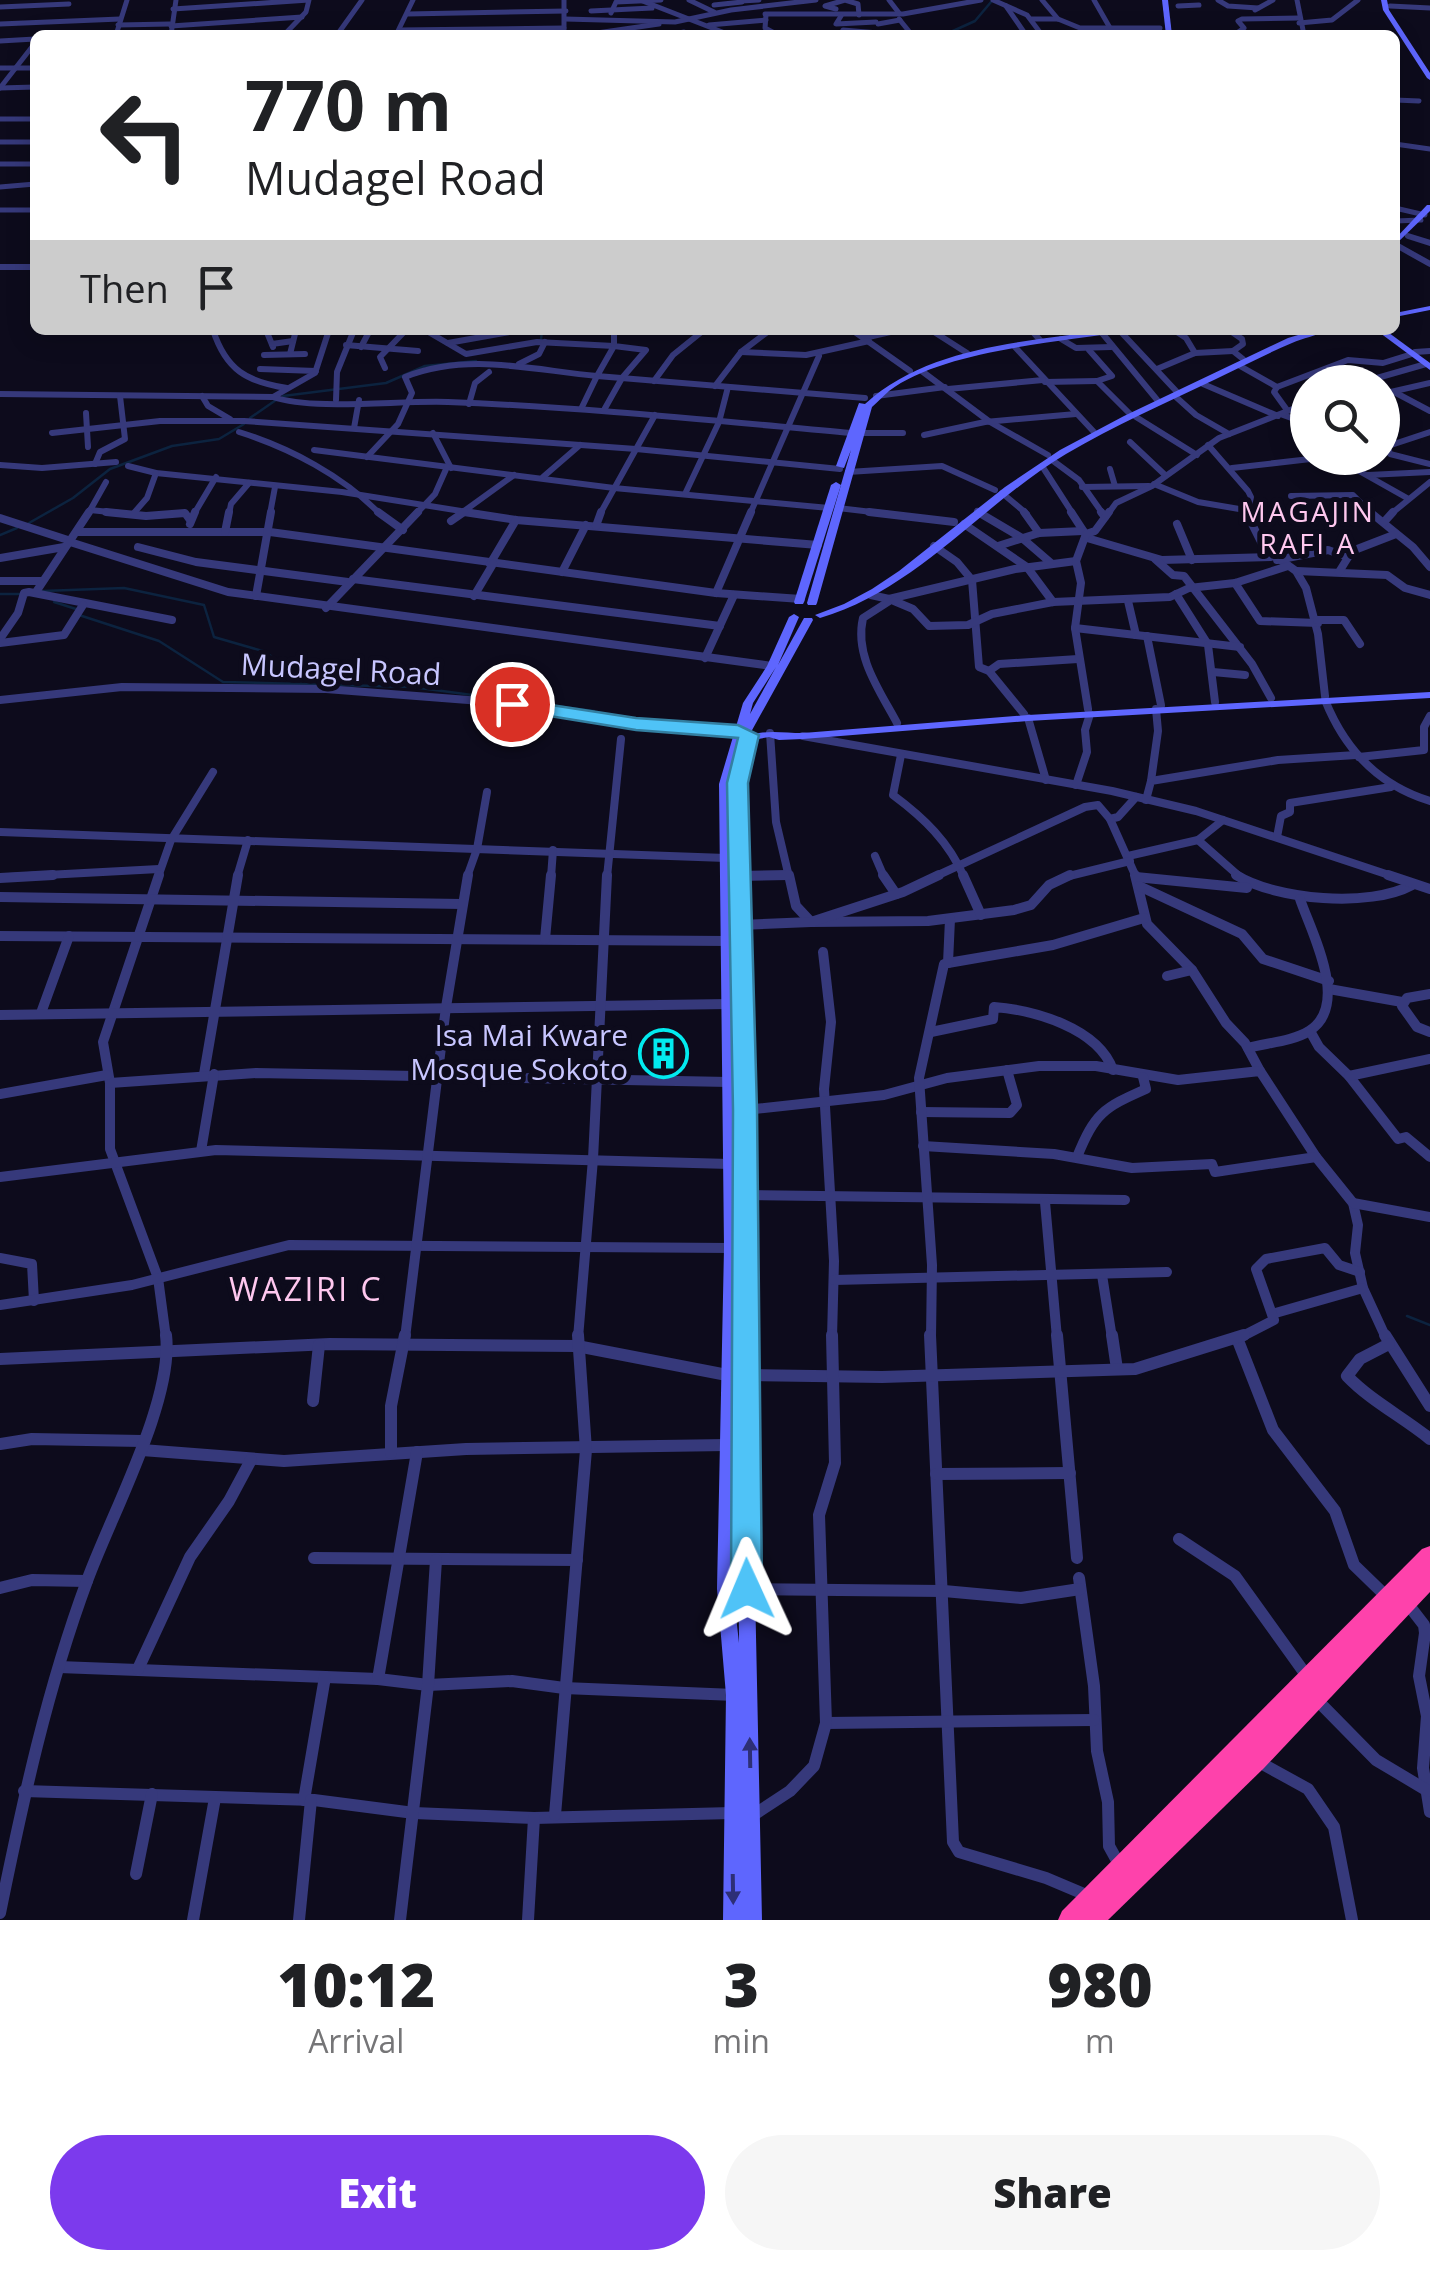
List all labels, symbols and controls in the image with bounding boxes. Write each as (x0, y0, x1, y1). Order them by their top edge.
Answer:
text: 770 m (245, 56, 452, 152)
icon: left (80, 70, 210, 200)
text: Mudagel Road (245, 147, 546, 208)
icon: arrive (189, 260, 244, 315)
text: Then (80, 262, 169, 314)
map controls (1290, 365, 1400, 475)
button: search (1290, 365, 1400, 475)
district label: MAGAJIN RAFI A (1241, 492, 1375, 562)
street label: Mudagel Road (240, 643, 442, 694)
pin (470, 662, 555, 747)
icon: arrive (485, 677, 540, 732)
place label: Isa Mai Kware Mosque Sokoto (410, 1014, 628, 1089)
building icon: Isa Mai Kware Mosque Sokoto (637, 1027, 689, 1079)
district label: WAZIRI C (229, 1267, 383, 1310)
position arrow (695, 1537, 799, 1641)
one-way arrow (742, 1736, 758, 1768)
one-way arrow (725, 1873, 741, 1905)
text: 10:12 (277, 1943, 435, 2025)
text: 3 (724, 1943, 759, 2025)
text: 980 (1047, 1943, 1153, 2025)
text: Arrival (308, 2019, 404, 2062)
text: min (713, 2019, 770, 2062)
text: m (1085, 2019, 1115, 2062)
button: Exit (50, 2135, 705, 2250)
button: Share (725, 2135, 1380, 2250)

